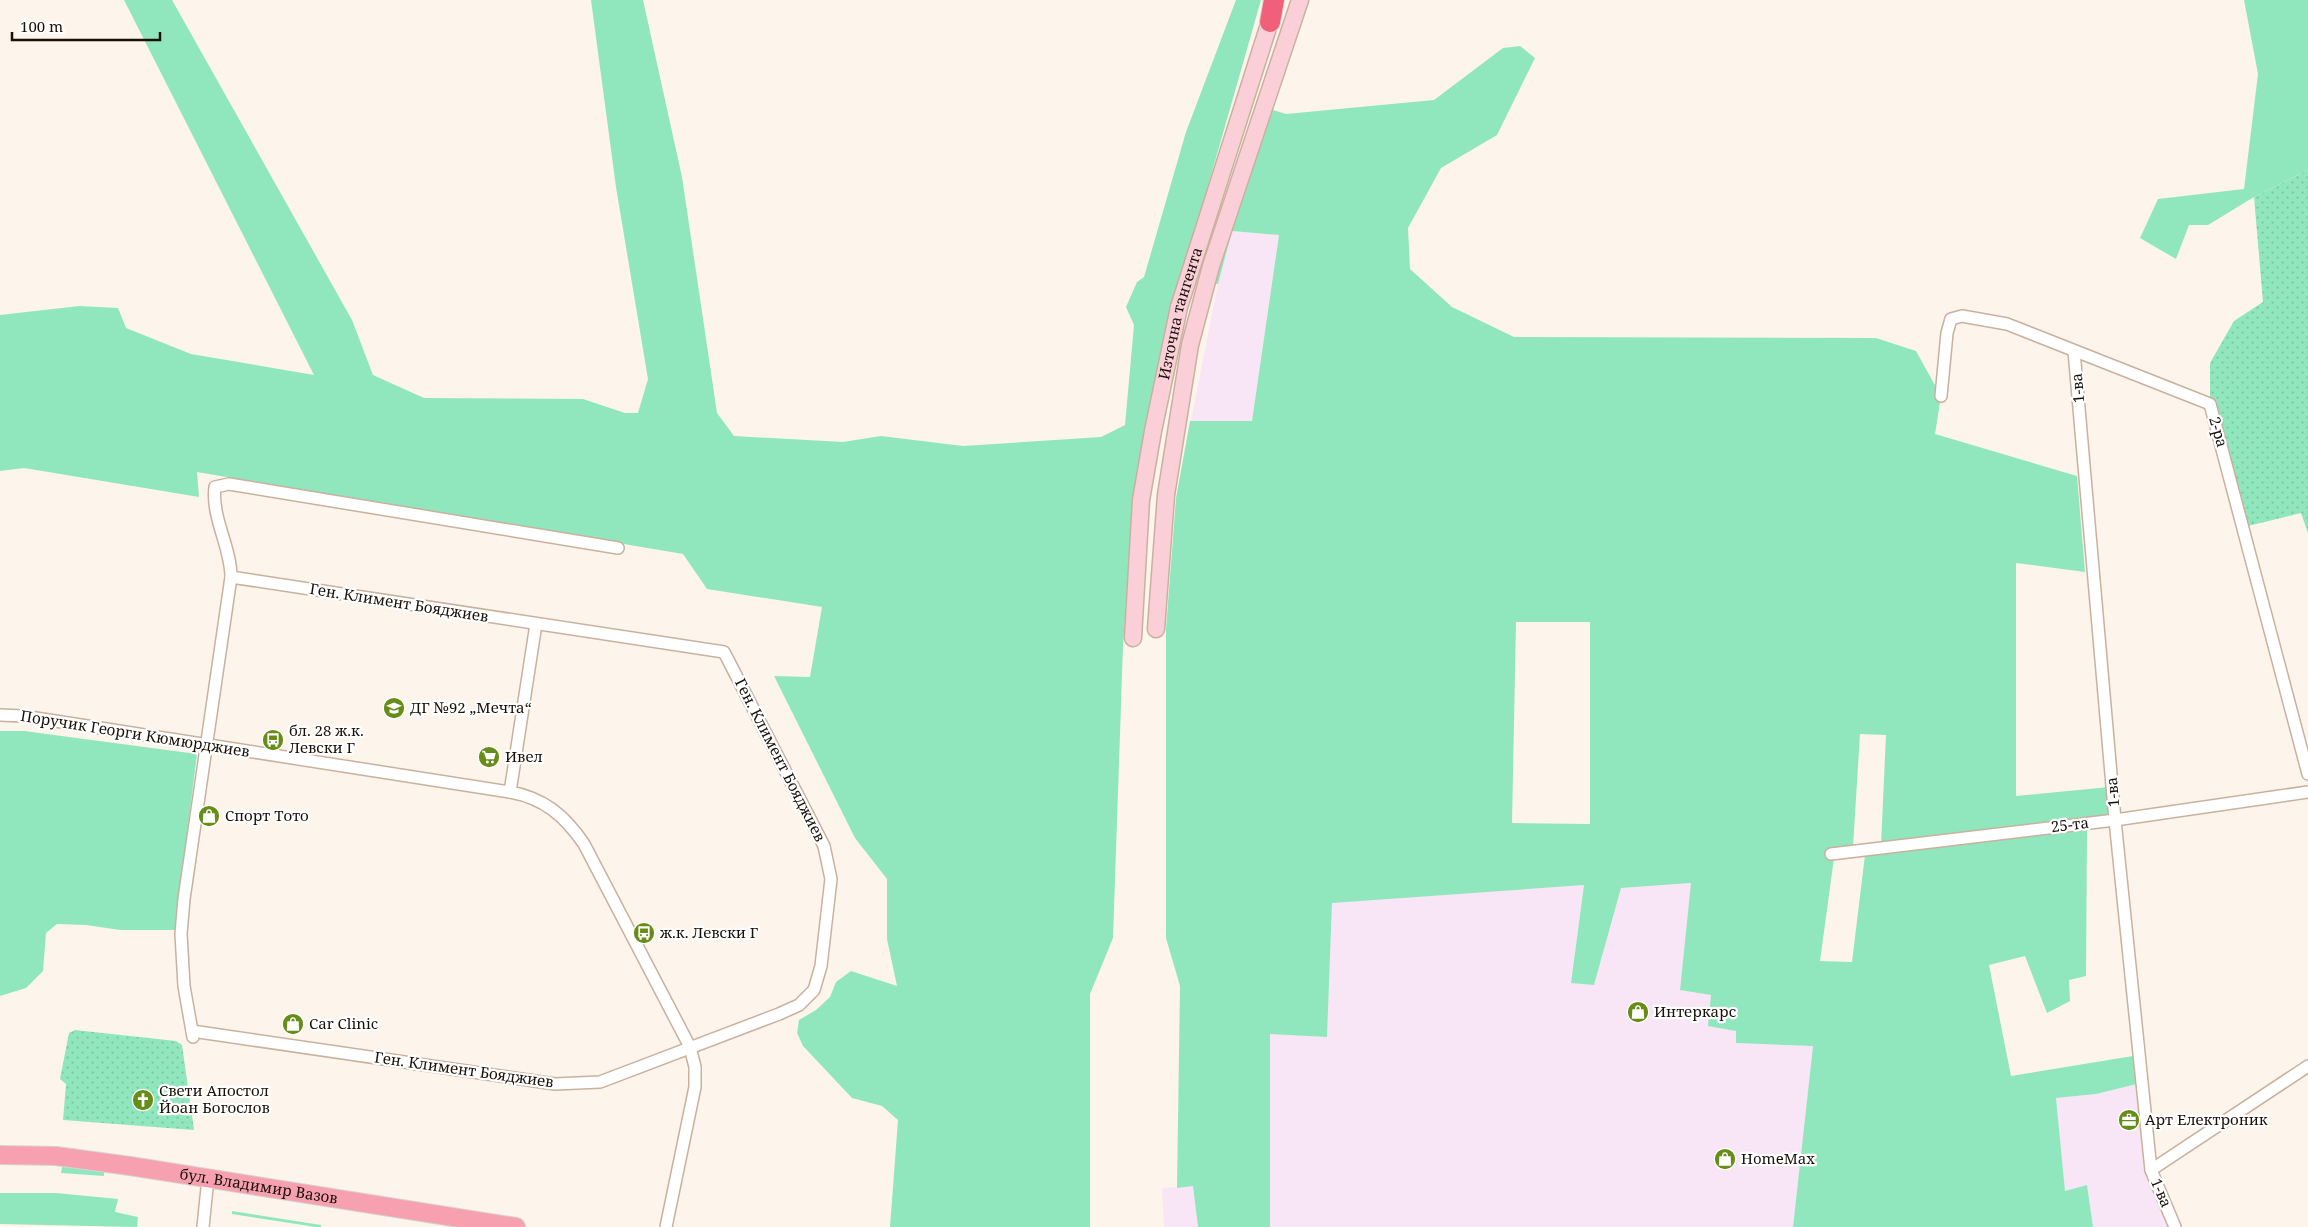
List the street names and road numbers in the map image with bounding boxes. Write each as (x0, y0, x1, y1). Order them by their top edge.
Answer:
street label: Източна тангента (1153, 244, 1206, 381)
street label: 1-ва (2066, 372, 2088, 404)
street label: 2-ра (2205, 414, 2233, 449)
street label: Ген. Климент Бояджиев (308, 578, 490, 626)
street label: Ген. Климент Бояджиев (731, 674, 831, 845)
street label: Поручик Георги Кюмюрджиев (19, 705, 251, 761)
street label: 1-ва (2101, 776, 2123, 808)
street label: 25-та (2050, 812, 2090, 836)
street label: Ген. Климент Бояджиев (373, 1047, 555, 1091)
street label: бул. Владимир Вазов (178, 1163, 339, 1208)
street label: 1-ва (2147, 1175, 2177, 1210)

